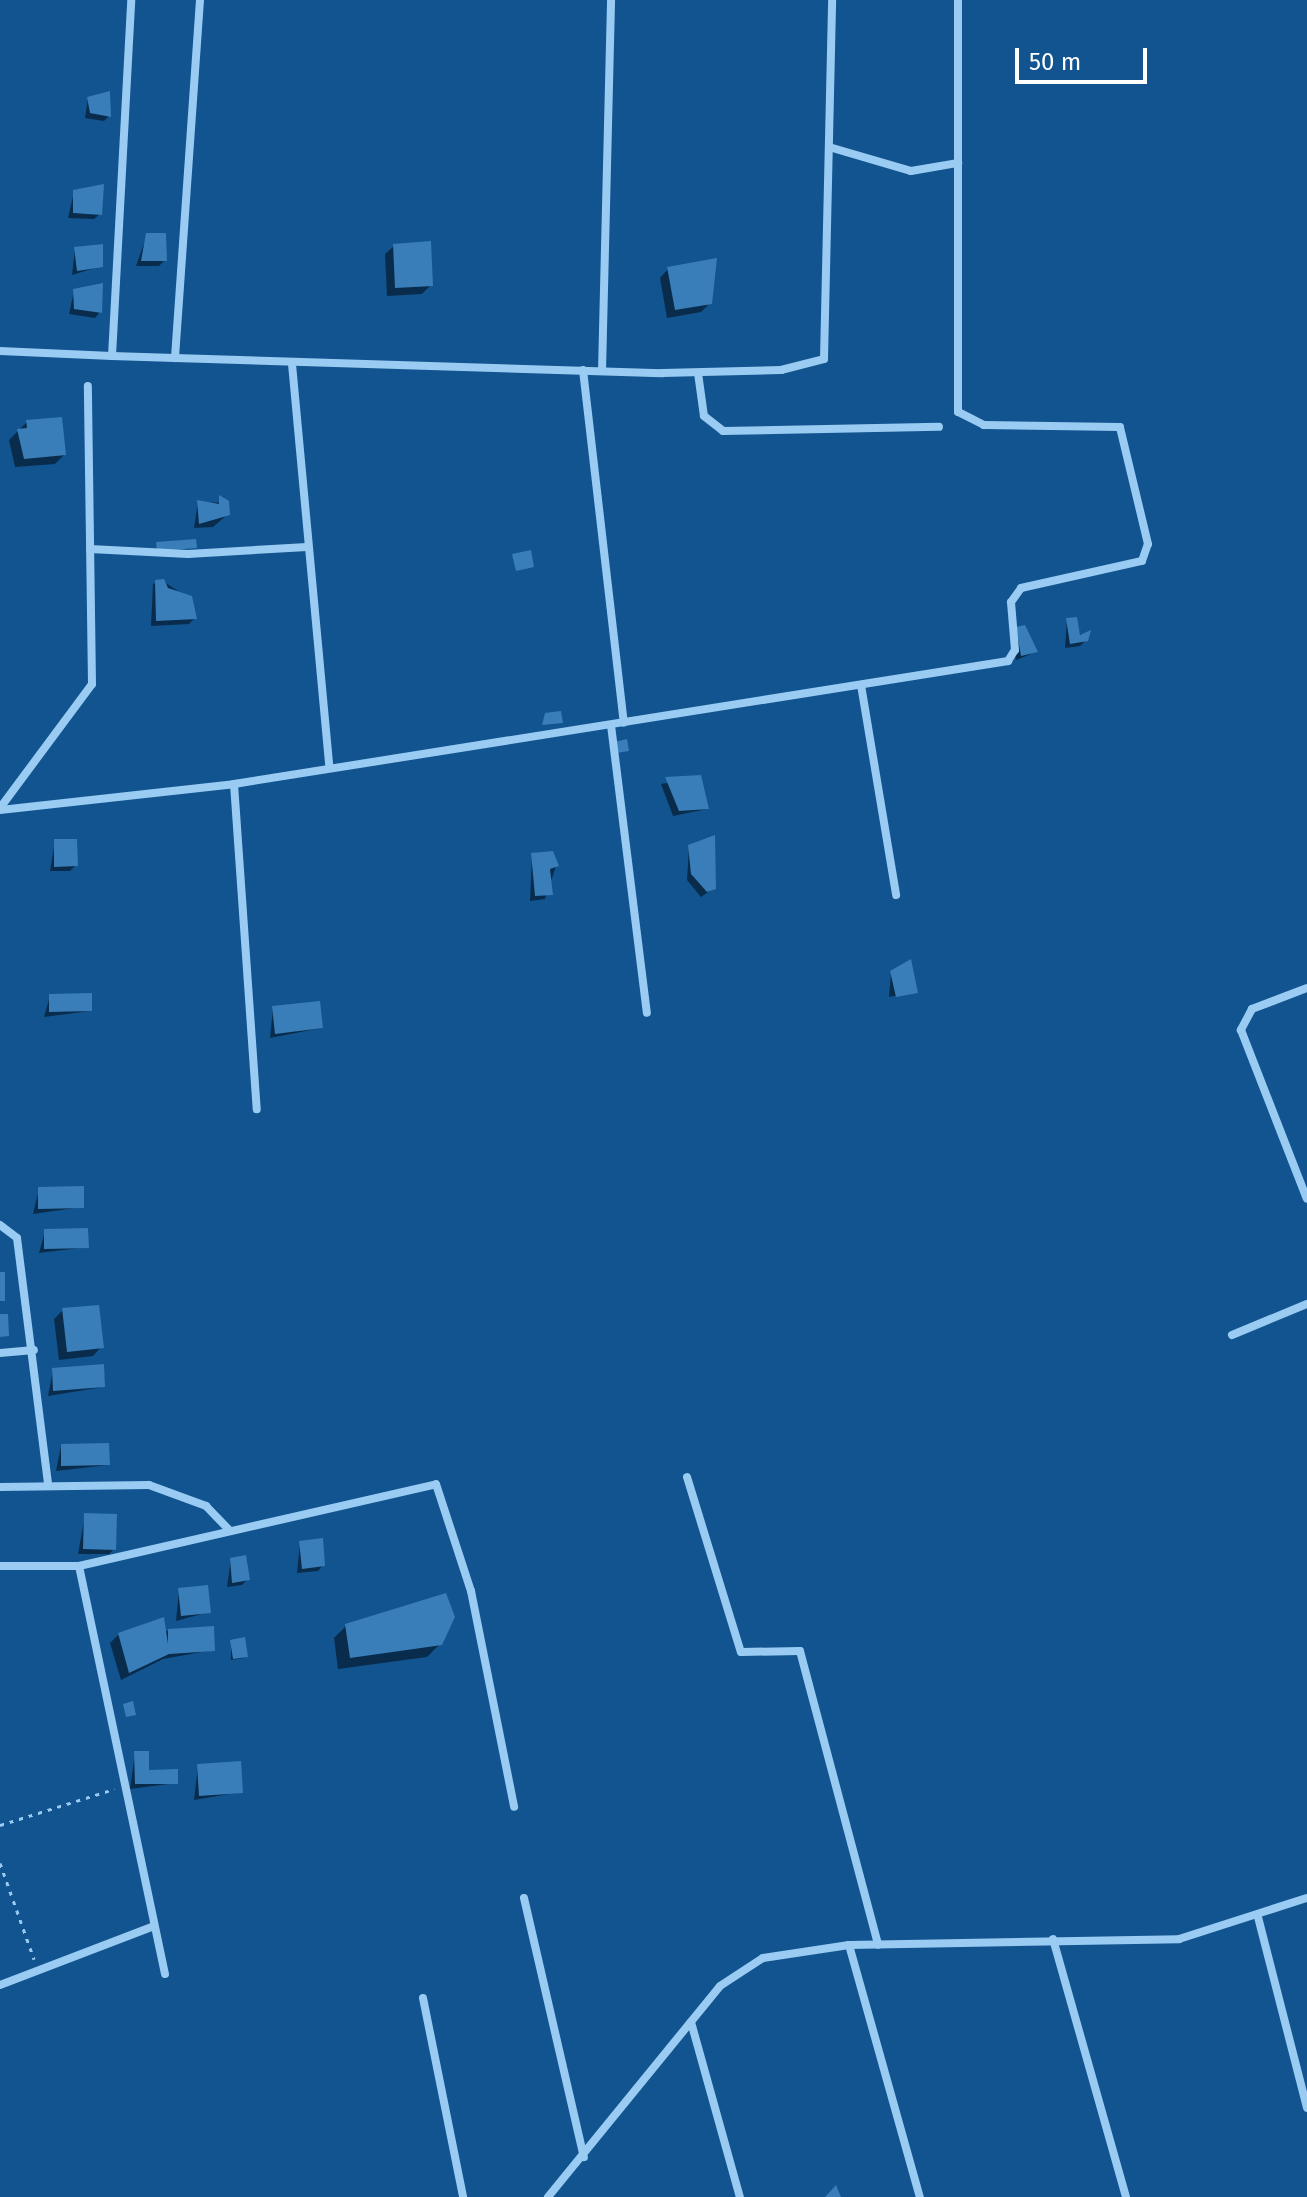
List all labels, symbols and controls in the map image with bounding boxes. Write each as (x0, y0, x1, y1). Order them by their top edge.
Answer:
scale bar (1019, 32, 1151, 82)
text: 50 m (1029, 48, 1081, 76)

